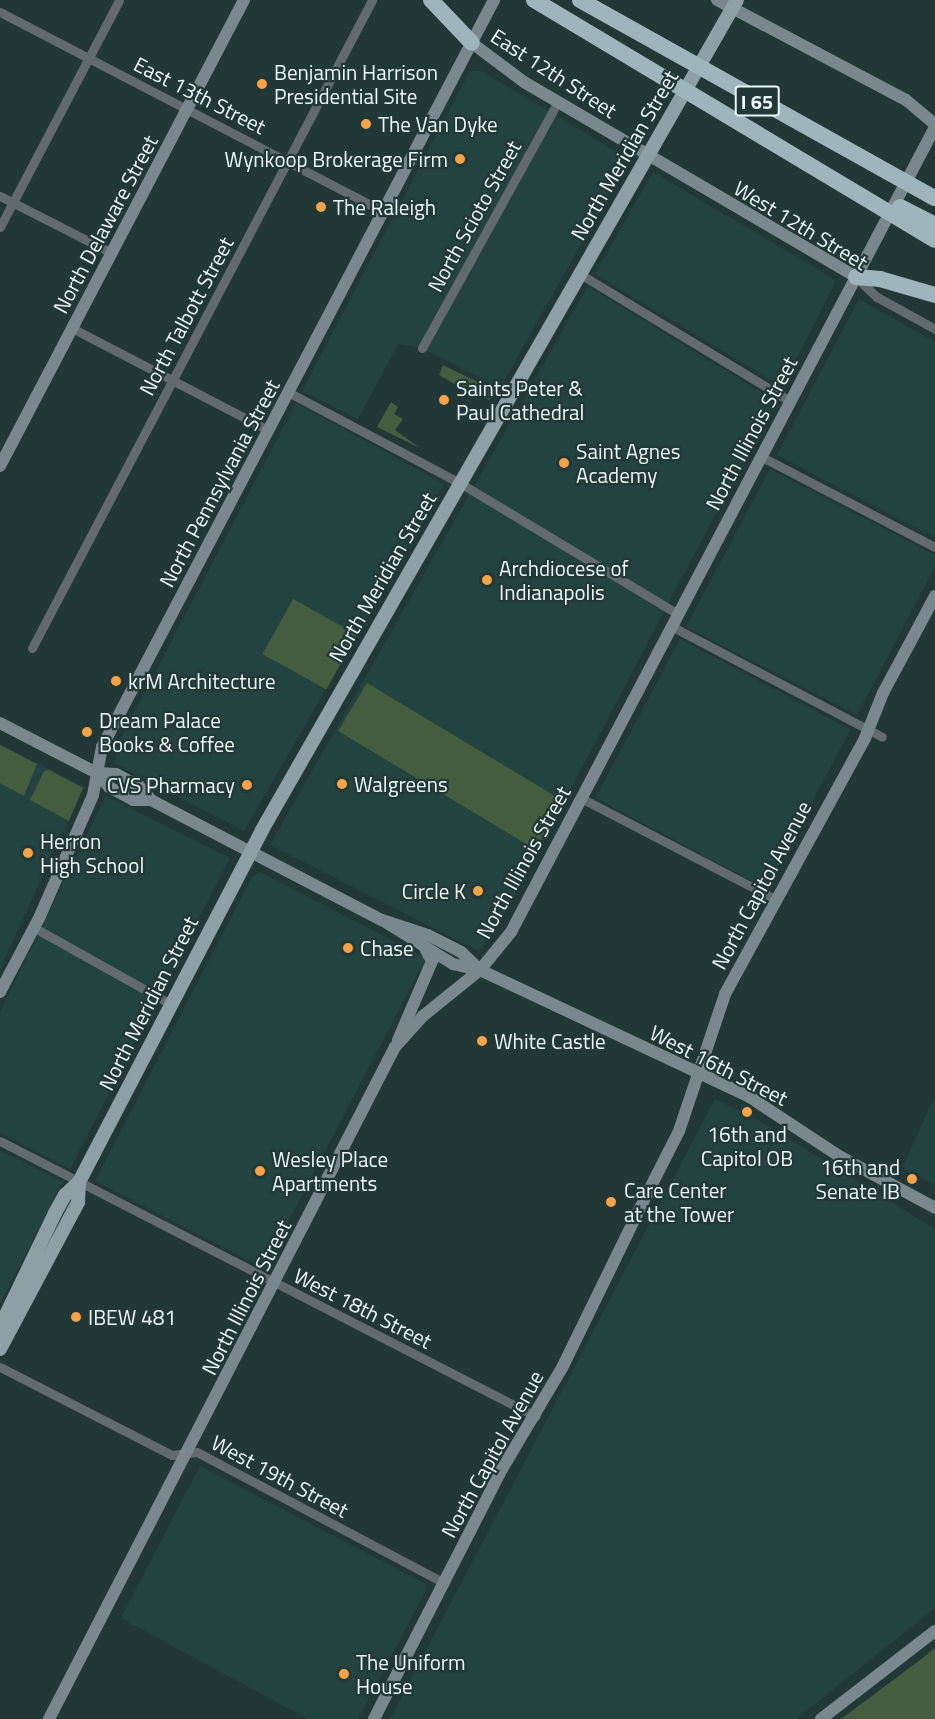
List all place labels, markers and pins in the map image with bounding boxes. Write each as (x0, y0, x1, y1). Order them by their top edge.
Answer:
place label: Benjamin Harrison Presidential Site (274, 59, 438, 109)
marker: Benjamin Harrison Presidential Site (255, 77, 269, 91)
place label: The Van Dyke (378, 111, 498, 137)
marker: The Van Dyke (359, 117, 373, 131)
place label: Wynkoop Brokerage Firm (225, 146, 448, 172)
marker: Wynkoop Brokerage Firm (453, 152, 467, 166)
place label: The Raleigh (333, 194, 436, 220)
marker: The Raleigh (314, 200, 328, 214)
place label: Saints Peter & Paul Cathedral (456, 375, 584, 425)
marker: Saints Peter & Paul Cathedral (437, 393, 451, 407)
place label: Saint Agnes Academy (576, 438, 680, 488)
marker: Saint Agnes Academy (557, 456, 571, 470)
place label: Archdiocese of Indianapolis (499, 555, 628, 605)
marker: Archdiocese of Indianapolis (480, 573, 494, 587)
place label: krM Architecture (128, 668, 276, 694)
marker: krM Architecture (109, 674, 123, 688)
place label: Dream Palace Books & Coffee (99, 707, 235, 757)
marker: Dream Palace Books & Coffee (80, 725, 94, 739)
place label: Walgreens (354, 771, 448, 797)
place label: CVS Pharmacy (107, 772, 235, 798)
marker: Walgreens (335, 777, 349, 791)
marker: CVS Pharmacy (240, 778, 254, 792)
place label: Herron High School (40, 828, 144, 878)
marker: Herron High School (21, 846, 35, 860)
place label: Circle K (402, 878, 466, 904)
marker: Circle K (471, 884, 485, 898)
place label: Chase (360, 935, 414, 961)
marker: Chase (341, 941, 355, 955)
place label: White Castle (494, 1028, 606, 1054)
marker: White Castle (475, 1034, 489, 1048)
marker: 16th and Capitol OB (740, 1105, 754, 1119)
place label: 16th and Capitol OB (701, 1121, 793, 1171)
place label: Wesley Place Apartments (272, 1146, 388, 1196)
place label: 16th and Senate IB (816, 1154, 900, 1204)
marker: Wesley Place Apartments (253, 1164, 267, 1178)
marker: 16th and Senate IB (905, 1172, 919, 1186)
place label: Care Center at the Tower (624, 1177, 734, 1227)
marker: Care Center at the Tower (602, 1193, 620, 1211)
place label: IBEW 481 (88, 1304, 176, 1330)
marker: IBEW 481 (69, 1310, 83, 1324)
place label: The Uniform House (356, 1649, 466, 1699)
marker: The Uniform House (337, 1667, 351, 1681)

